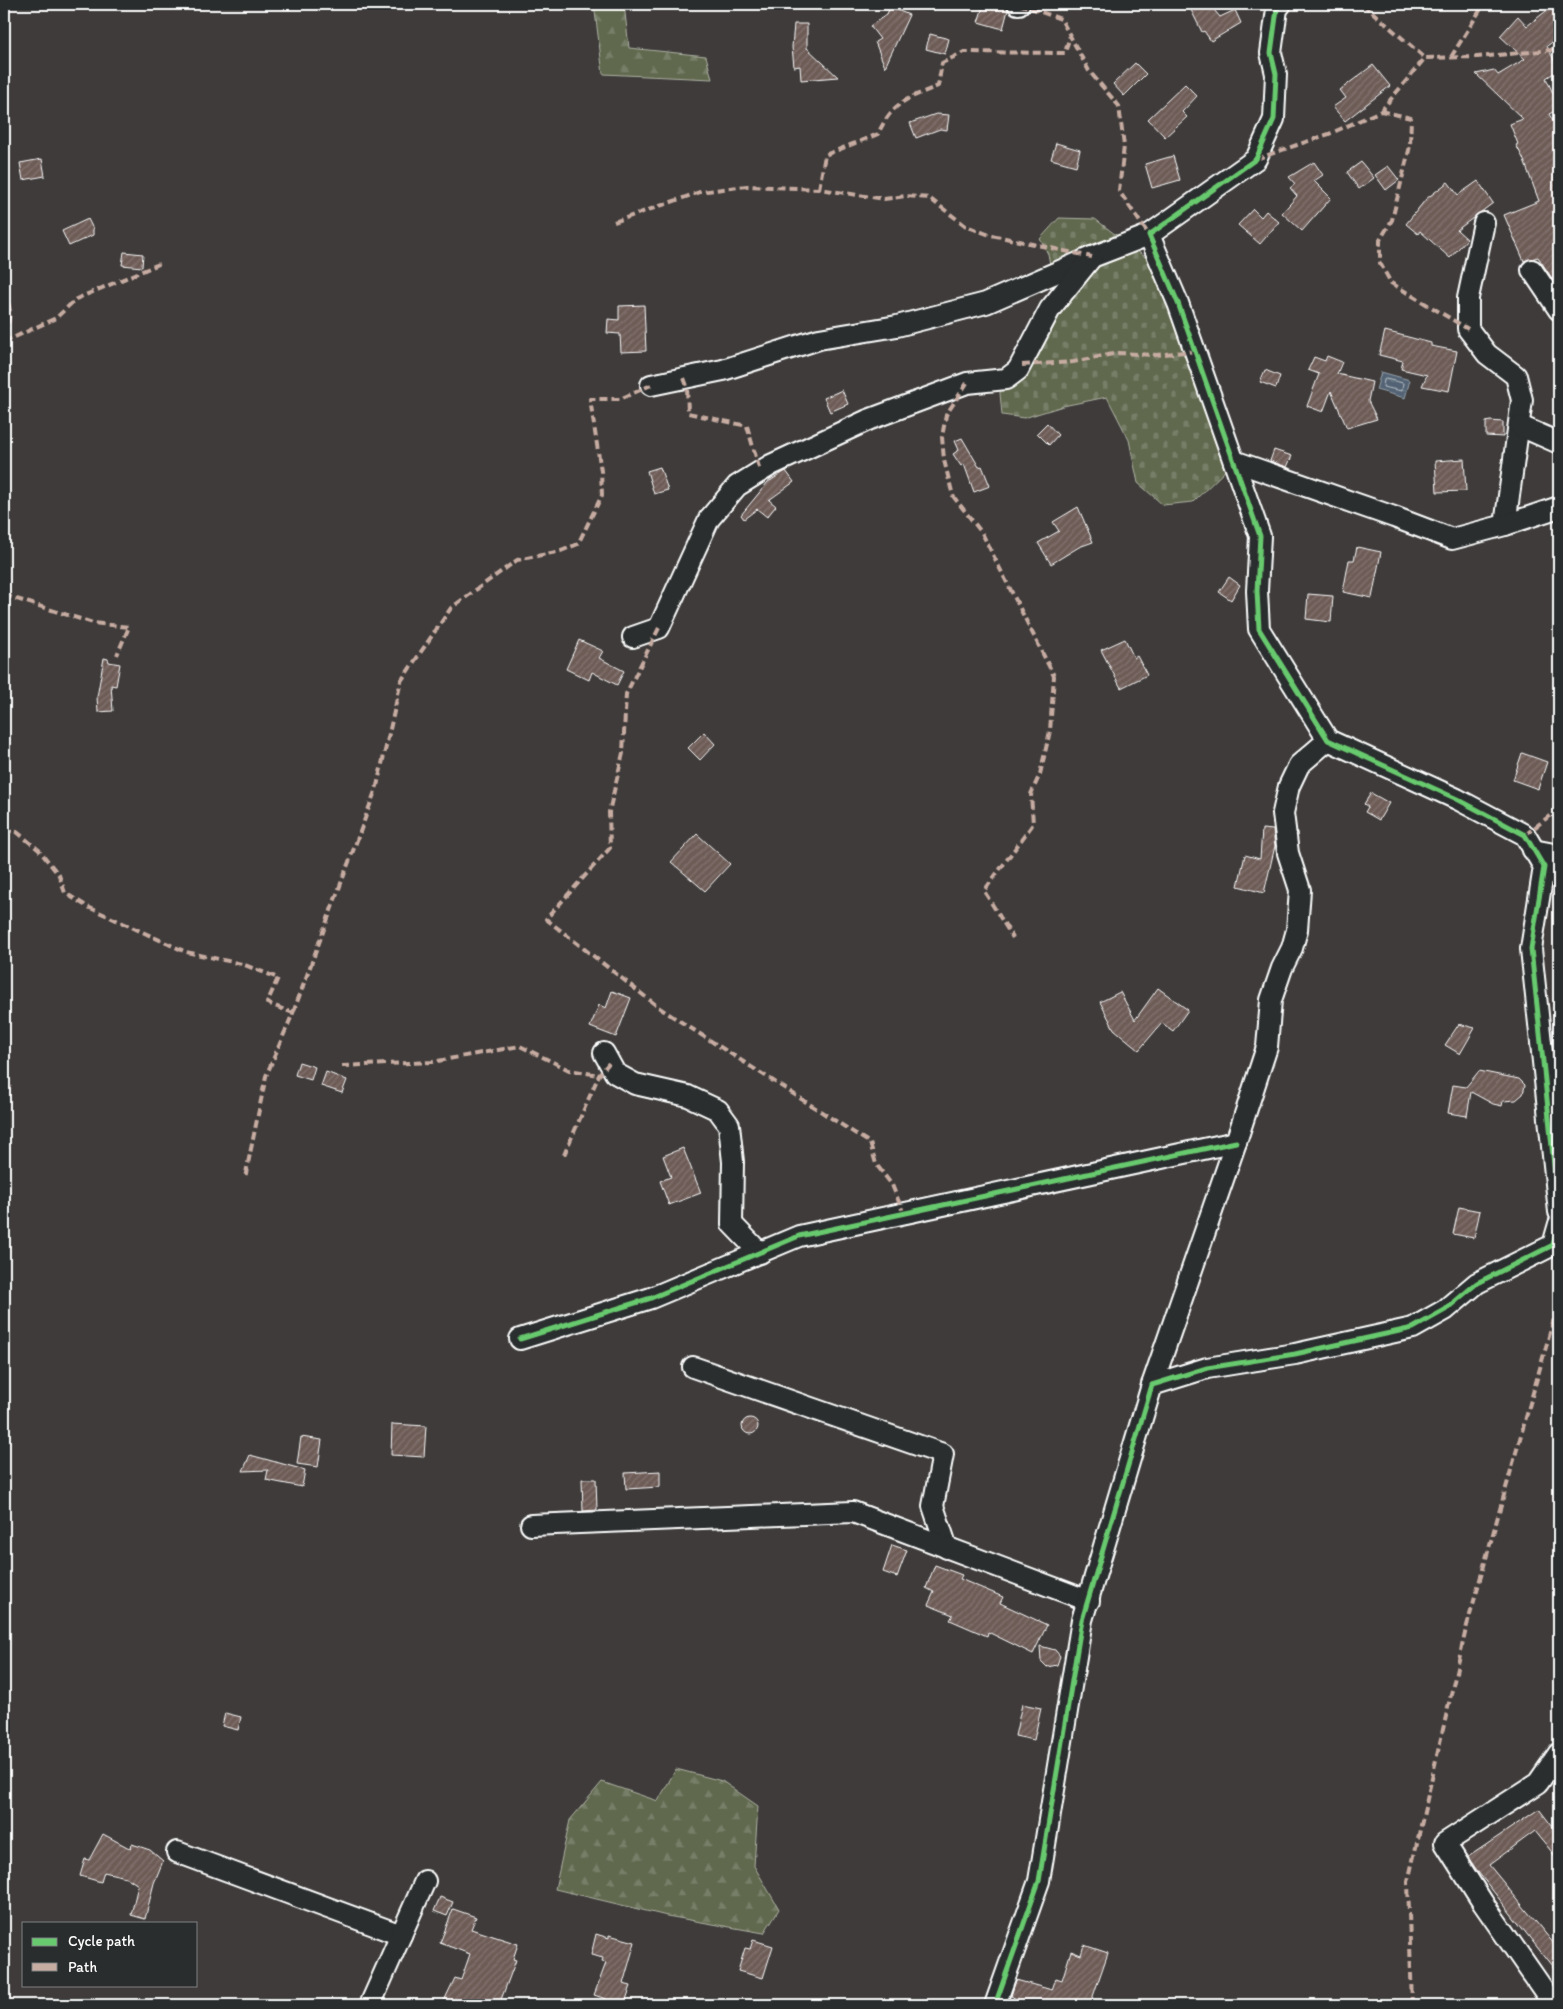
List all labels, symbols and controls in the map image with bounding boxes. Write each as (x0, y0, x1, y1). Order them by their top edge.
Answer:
legend (22, 1922, 198, 1986)
text: Cycle path (68, 1932, 135, 1950)
text: Path (68, 1958, 97, 1976)

